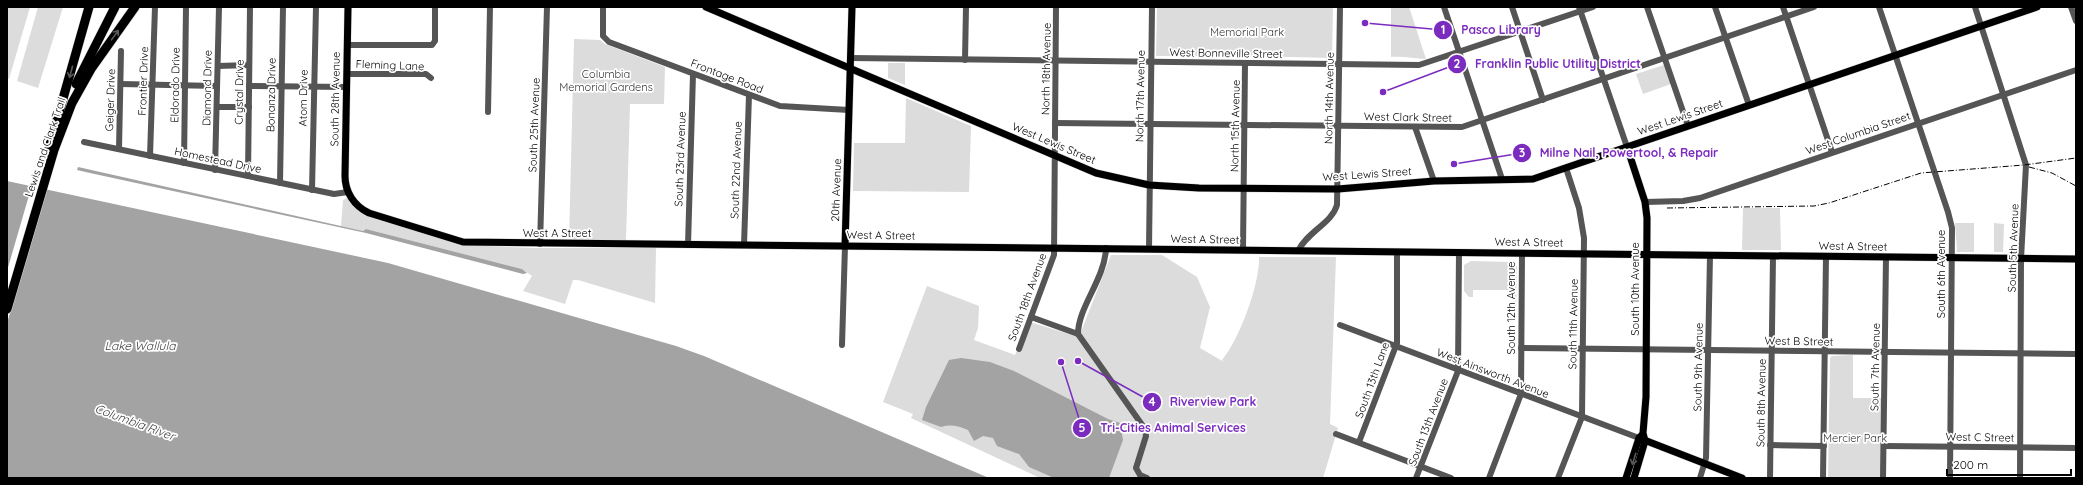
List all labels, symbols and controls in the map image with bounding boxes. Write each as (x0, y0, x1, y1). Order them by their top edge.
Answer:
callout: Pasco Library (1433, 18, 1549, 42)
text: 1 (1441, 22, 1445, 37)
text: Pasco Library (1461, 22, 1541, 37)
street label: North 18th Avenue (1038, 23, 1054, 115)
park label: Memorial Park (1210, 25, 1284, 39)
one-way arrow (111, 29, 119, 40)
street label: West Bonneville Street (1169, 45, 1283, 61)
street label: Frontier Drive (135, 46, 151, 116)
street label: Eldorado Drive (167, 47, 183, 123)
street label: Diamond Drive (199, 50, 215, 126)
street label: North 17th Avenue (1132, 50, 1148, 142)
street label: South 28th Avenue (327, 52, 343, 146)
street label: North 14th Avenue (1321, 52, 1337, 144)
callout: Franklin Public Utility District (1447, 52, 1649, 76)
street label: Frontage Road (689, 56, 765, 96)
text: 2 (1454, 56, 1461, 71)
text: Franklin Public Utility District (1475, 56, 1641, 71)
street label: Fleming Lane (355, 57, 425, 73)
street label: Bonanza Drive (263, 58, 279, 132)
street label: Crystal Drive (231, 59, 247, 125)
one-way arrow (67, 66, 75, 79)
park label: Columbia Memorial Gardens (559, 67, 653, 94)
street label: Geiger Drive (102, 68, 118, 132)
street label: Atom Drive (296, 69, 310, 127)
street label: South 25th Avenue (525, 77, 543, 173)
street label: North 15th Avenue (1227, 80, 1243, 172)
street label: Lewis and Clark Trail (21, 95, 69, 199)
street label: West Lewis Street (1635, 96, 1725, 138)
street label: West Columbia Street (1804, 108, 1912, 158)
street label: West Clark Street (1364, 109, 1452, 125)
street label: South 23rd Avenue (671, 111, 689, 207)
street label: West Lewis Street (1010, 119, 1098, 167)
street label: South 22nd Avenue (727, 121, 745, 219)
callout: Milne Nail, Powertool, & Repair (1512, 141, 1727, 165)
street label: Homestead Drive (173, 144, 263, 176)
text: 3 (1519, 145, 1525, 160)
text: Milne Nail, Powertool, & Repair (1540, 145, 1718, 160)
street label: 20th Avenue (828, 158, 844, 222)
street label: West Lewis Street (1322, 164, 1412, 184)
street label: South 5th Avenue (2004, 203, 2022, 293)
street label: West A Street (523, 226, 592, 240)
street label: West A Street (847, 227, 916, 243)
street label: South 6th Avenue (1934, 230, 1948, 318)
street label: West A Street (1171, 231, 1240, 247)
street label: West A Street (1495, 234, 1564, 250)
street label: West A Street (1819, 238, 1888, 254)
street label: South 10th Avenue (1628, 242, 1642, 336)
street label: South 18th Avenue (1005, 251, 1049, 343)
street label: South 12th Avenue (1504, 262, 1518, 354)
street label: South 11th Avenue (1565, 278, 1581, 370)
street label: South 9th Avenue (1690, 322, 1706, 412)
street label: South 7th Avenue (1867, 323, 1883, 411)
street label: West B Street (1764, 333, 1834, 349)
water label: Lake Wallula (105, 338, 176, 353)
street label: South 13th Lane (1352, 340, 1392, 420)
street label: West Ainsworth Avenue (1435, 345, 1551, 401)
street label: South 8th Avenue (1753, 359, 1769, 447)
street label: South 13th Avenue (1405, 376, 1451, 468)
callout: Riverview Park (1142, 390, 1265, 414)
text: 4 (1148, 394, 1156, 409)
text: Riverview Park (1170, 394, 1256, 409)
water label: Columbia River (93, 401, 178, 444)
callout: Tri-Cities Animal Services (1072, 416, 1253, 440)
text: 5 (1079, 420, 1086, 435)
text: Tri-Cities Animal Services (1100, 420, 1246, 435)
street label: West C Street (1945, 429, 2015, 445)
park label: Mercier Park (1823, 431, 1887, 445)
scale bar (1947, 451, 2071, 477)
one-way arrow (1629, 452, 1637, 464)
text: 200 m (1953, 457, 1988, 472)

